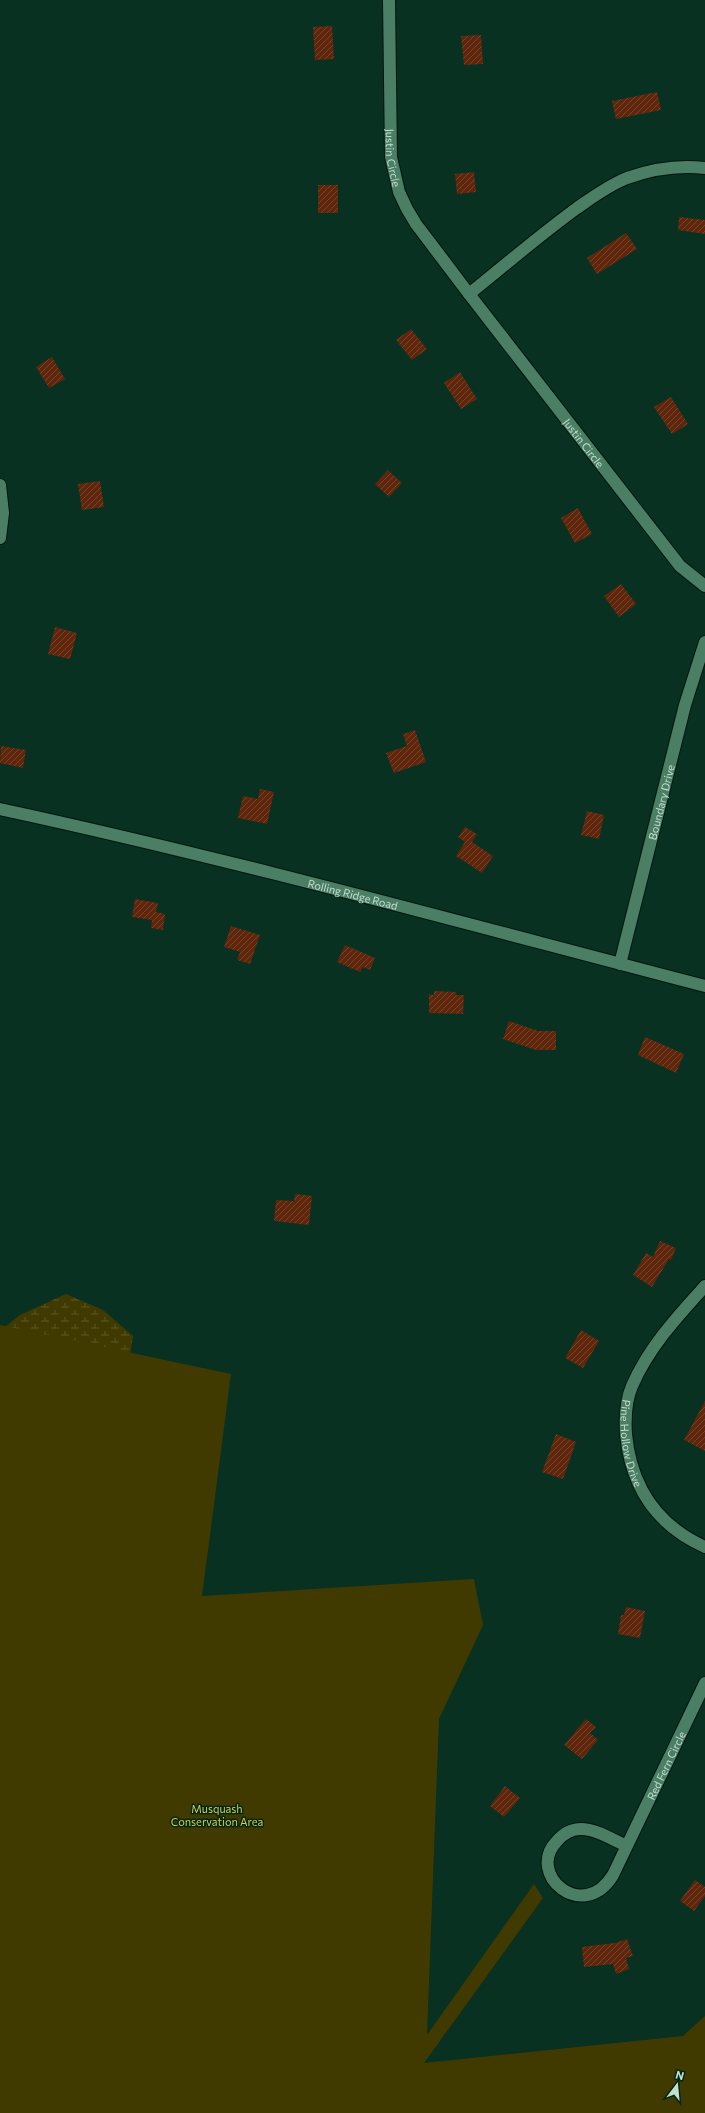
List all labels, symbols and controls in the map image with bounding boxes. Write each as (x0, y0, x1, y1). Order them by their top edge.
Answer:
street label: Justin Circle (383, 129, 404, 188)
street label: Justin Circle (560, 415, 607, 470)
street label: Boundary Drive (645, 763, 676, 841)
street label: Rolling Ridge Road (307, 876, 399, 912)
street label: Pine Hollow Drive (619, 1399, 646, 1489)
street label: Red Fern Circle (644, 1729, 688, 1802)
park label: Musquash Conservation Area (171, 1802, 263, 1828)
north arrow (657, 2065, 697, 2105)
text: N (674, 2068, 686, 2082)

